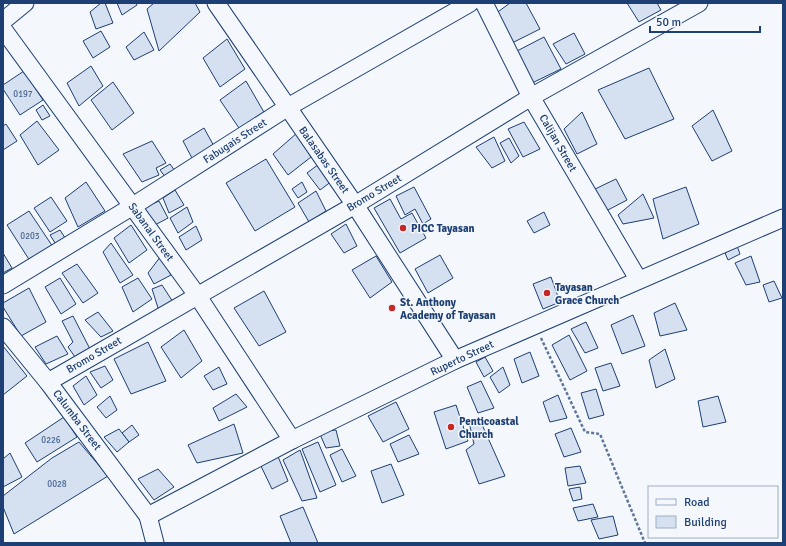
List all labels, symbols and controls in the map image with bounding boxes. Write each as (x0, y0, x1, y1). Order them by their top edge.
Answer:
scale bar (650, 8, 760, 34)
text: 50 m (656, 15, 681, 30)
house number: 0197 (13, 89, 33, 100)
street label: Calijan Street (536, 112, 580, 174)
street label: Fabugais Street (201, 116, 269, 166)
street label: Balasabas Street (296, 124, 352, 196)
street label: Bromo Street (344, 171, 404, 214)
street label: Sabanal Street (125, 200, 177, 264)
place label: PICC Tayasan (411, 222, 475, 235)
marker: PICC Tayasan (398, 223, 408, 233)
house number: 0203 (20, 231, 40, 242)
place label: Tayasan Grace Church (555, 281, 619, 307)
marker: Tayasan Grace Church (542, 288, 552, 298)
place label: St. Anthony Academy of Tayasan (400, 296, 496, 322)
marker: St. Anthony Academy of Tayasan (387, 303, 397, 313)
street label: Bromo Street (64, 334, 124, 376)
street label: Ruperto Street (428, 338, 496, 378)
street label: Calumba Street (50, 387, 104, 453)
place label: Penticoastal Church (459, 415, 519, 441)
marker: Penticoastal Church (446, 422, 456, 432)
house number: 0226 (41, 435, 61, 446)
house number: 0028 (47, 479, 67, 490)
legend (648, 486, 778, 538)
text: Road (684, 495, 710, 510)
text: Building (684, 515, 727, 530)

